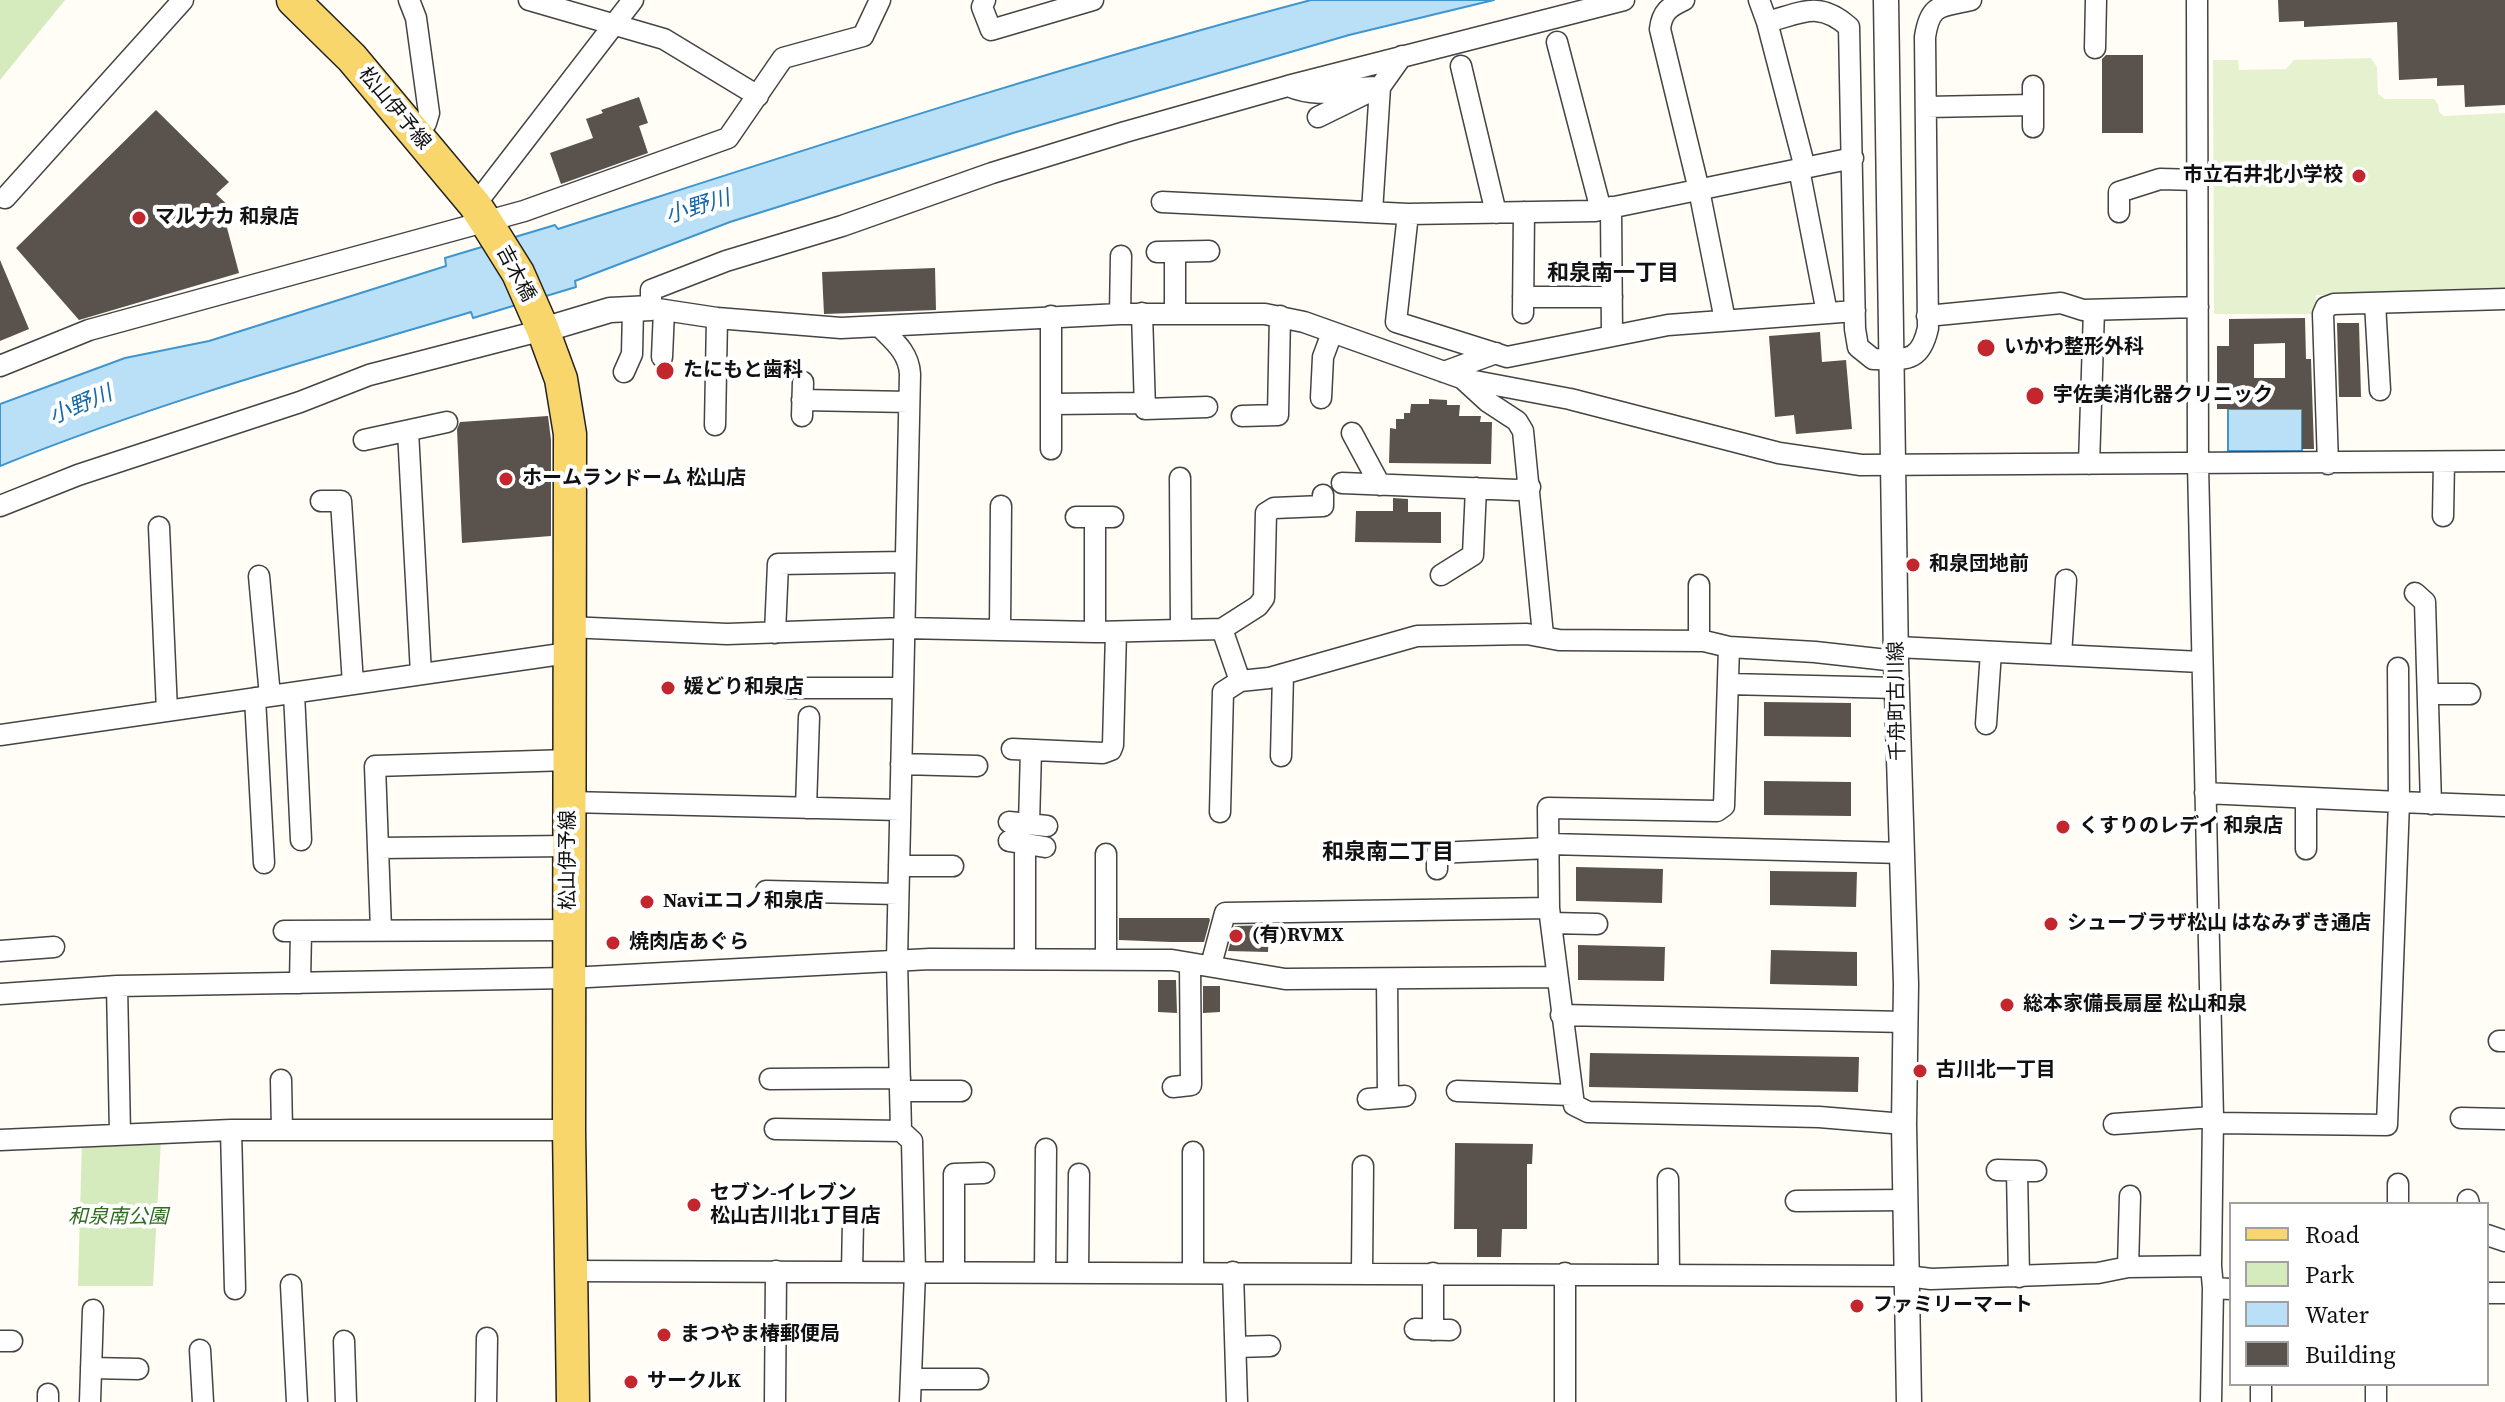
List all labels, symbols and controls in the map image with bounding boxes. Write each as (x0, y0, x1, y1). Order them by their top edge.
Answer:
street label: 松山伊予線 (353, 63, 435, 155)
place label: 市立石井北小学校 (2183, 164, 2343, 188)
marker: 市立石井北小学校 (2350, 167, 2368, 185)
water label: 小野川 (663, 186, 733, 230)
place label: マルナカ 和泉店 (155, 206, 299, 230)
marker: マルナカ 和泉店 (130, 209, 148, 227)
street label: 吉木橋 (490, 242, 540, 306)
district label: 和泉南一丁目 (1547, 261, 1679, 287)
place label: いかわ整形外科 (2004, 336, 2144, 360)
marker: いかわ整形外科 (1975, 337, 1997, 359)
place label: たにもと歯科 (683, 359, 803, 383)
marker: たにもと歯科 (654, 360, 676, 382)
water label: 小野川 (45, 381, 117, 431)
place label: 宇佐美消化器クリニック (2053, 384, 2273, 408)
marker: 宇佐美消化器クリニック (2024, 385, 2046, 407)
place label: ホームランドーム 松山店 (522, 467, 746, 491)
marker: ホームランドーム 松山店 (497, 470, 515, 488)
place label: 和泉団地前 (1929, 553, 2029, 577)
marker: 和泉団地前 (1904, 556, 1922, 574)
street label: 千舟町古川線 (1885, 641, 1911, 761)
place label: 媛どり和泉店 (684, 676, 804, 700)
marker: 媛どり和泉店 (659, 679, 677, 697)
street label: 松山伊予線 (557, 810, 581, 910)
place label: くすりのレデイ 和泉店 (2079, 815, 2283, 839)
marker: くすりのレデイ 和泉店 (2054, 818, 2072, 836)
district label: 和泉南二丁目 (1322, 840, 1454, 866)
place label: Naviエコノ和泉店 (663, 890, 824, 914)
marker: Naviエコノ和泉店 (638, 893, 656, 911)
place label: シューブラザ松山 はなみずき通店 (2067, 912, 2371, 936)
marker: シューブラザ松山 はなみずき通店 (2042, 915, 2060, 933)
place label: (有)RVMX (1252, 924, 1344, 948)
marker: (有)RVMX (1227, 927, 1245, 945)
place label: 焼肉店あぐら (629, 931, 749, 955)
marker: 焼肉店あぐら (604, 934, 622, 952)
place label: 総本家備長扇屋 松山和泉 (2023, 993, 2247, 1017)
marker: 総本家備長扇屋 松山和泉 (1998, 996, 2016, 1014)
place label: 古川北一丁目 (1936, 1059, 2056, 1083)
marker: 古川北一丁目 (1911, 1062, 1929, 1080)
place label: セブン-イレブン 松山古川北1丁目店 (710, 1182, 881, 1229)
marker: セブン-イレブン 松山古川北1丁目店 (685, 1196, 703, 1214)
legend (2229, 1202, 2489, 1386)
park label: 和泉南公園 (68, 1206, 168, 1230)
text: Road (2305, 1218, 2359, 1251)
text: Park (2305, 1258, 2354, 1291)
place label: ファミリーマート (1873, 1294, 2033, 1318)
marker: ファミリーマート (1848, 1297, 1866, 1315)
text: Water (2305, 1298, 2369, 1331)
place label: まつやま椿郵便局 (680, 1323, 840, 1347)
marker: まつやま椿郵便局 (655, 1326, 673, 1344)
text: Building (2305, 1338, 2396, 1371)
place label: サークルK (647, 1370, 741, 1394)
marker: サークルK (622, 1373, 640, 1391)

